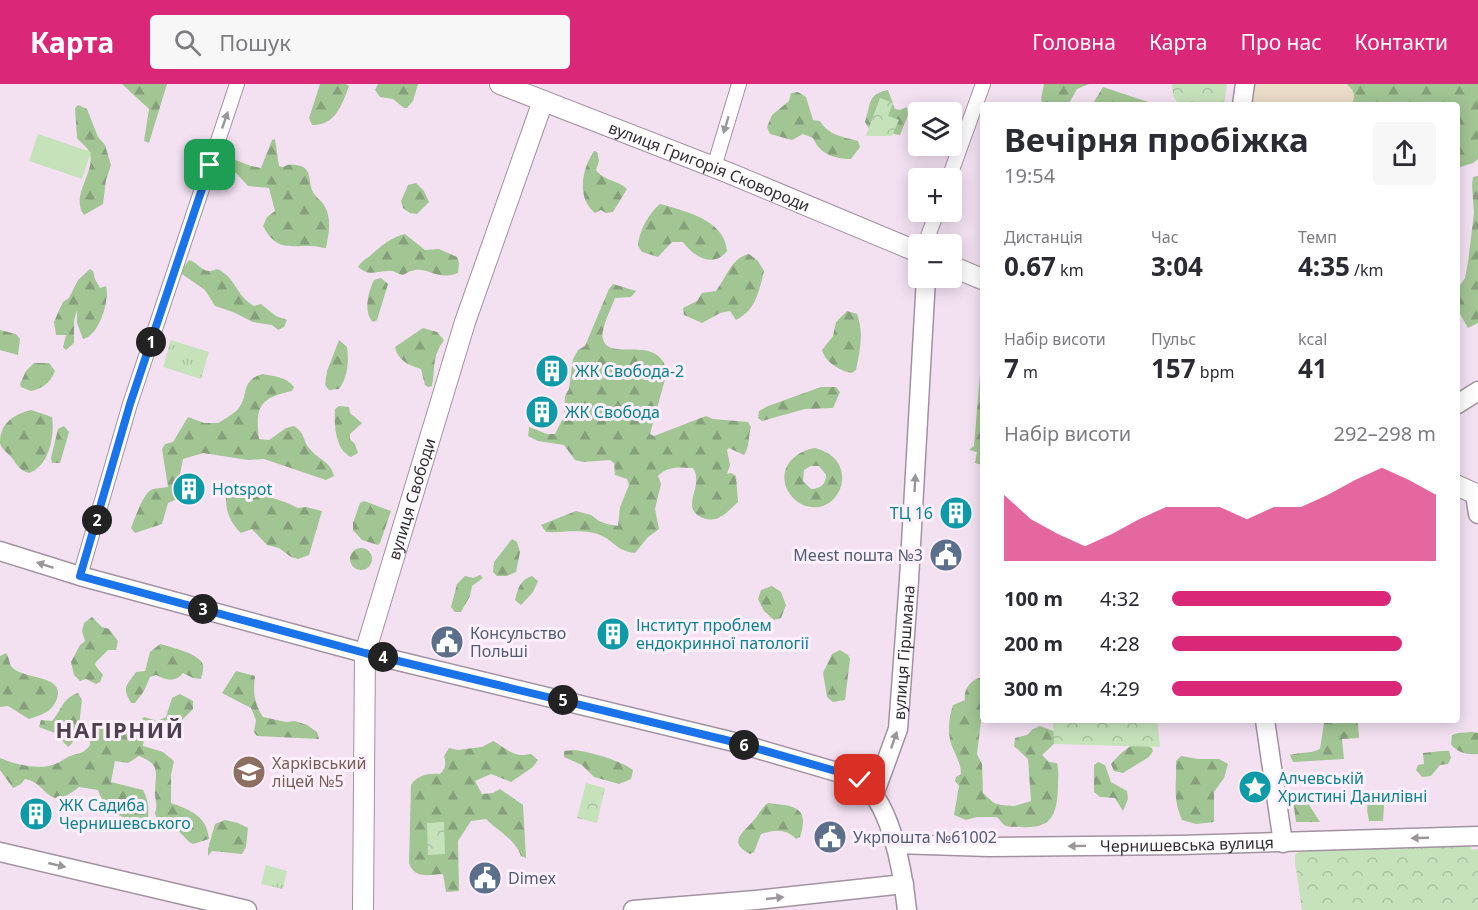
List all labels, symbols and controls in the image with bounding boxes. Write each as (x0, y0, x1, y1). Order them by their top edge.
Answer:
search box (150, 15, 570, 69)
text: Карта (30, 23, 114, 61)
icon: search (171, 26, 204, 59)
text: Пошук (219, 27, 291, 57)
text: Головна (1032, 28, 1116, 56)
text: Карта (1149, 28, 1207, 56)
text: Про нас (1240, 28, 1322, 56)
text: Контакти (1355, 28, 1448, 56)
map controls (908, 102, 962, 288)
button: layers (908, 102, 962, 156)
one-way arrow (221, 111, 231, 129)
street label: вулиця Григорія Сковороди (606, 116, 813, 217)
one-way arrow (721, 116, 730, 134)
text: Вечірня пробіжка (1004, 117, 1309, 162)
button: share (1373, 122, 1436, 185)
pin (184, 139, 235, 190)
icon: arrive (193, 148, 226, 181)
text: 19:54 (1004, 162, 1055, 189)
button: + (908, 168, 962, 222)
text: Дистанція (1004, 226, 1083, 248)
text: Час (1151, 226, 1179, 248)
text: Темп (1298, 226, 1337, 248)
button: − (908, 234, 962, 288)
text: 0.67 (1004, 248, 1056, 284)
text: 3:04 (1151, 248, 1203, 284)
text: 4:35 (1298, 248, 1350, 284)
text: km (1056, 259, 1084, 281)
text: /km (1350, 259, 1384, 281)
pin: 1 (136, 327, 166, 357)
text: Набір висоти (1004, 328, 1106, 350)
text: Пульс (1151, 328, 1196, 350)
text: kcal (1298, 328, 1327, 350)
text: 1 (146, 331, 156, 353)
text: 7 (1004, 350, 1019, 386)
text: 157 (1151, 350, 1196, 386)
text: 41 (1298, 350, 1328, 386)
building icon: ЖК Свобода-2 (534, 353, 570, 389)
place label: ЖК Свобода-2 (575, 360, 684, 382)
text: m (1019, 361, 1038, 383)
text: bpm (1196, 361, 1234, 383)
building icon: ЖК Свобода (524, 394, 560, 430)
place label: ЖК Свобода (565, 401, 660, 423)
text: Набір висоти (1004, 420, 1131, 447)
text: 292–298 m (1333, 420, 1436, 447)
street label: вулиця Свободи (383, 435, 440, 562)
building icon: Hotspot (171, 471, 207, 507)
one-way arrow (911, 474, 920, 493)
place label: Hotspot (212, 478, 272, 500)
building icon: ТЦ 16 (938, 495, 974, 531)
place label: ТЦ 16 (890, 502, 933, 524)
pin: 2 (82, 505, 112, 535)
text: 2 (92, 509, 102, 531)
public building icon: Meest пошта №3 (928, 537, 964, 573)
place label: Meest пошта №3 (793, 544, 923, 566)
one-way arrow (36, 560, 54, 569)
street label: вулиця Гіршмана (888, 584, 920, 721)
text: 100 m (1004, 585, 1063, 612)
text: 4:32 (1100, 585, 1140, 612)
pin: 3 (188, 594, 218, 624)
text: 3 (198, 598, 208, 620)
place label: Інститут проблем ендокринної патології (636, 614, 809, 654)
building icon: Інститут проблем ендокринної патології (595, 616, 631, 652)
place label: Консульство Польші (470, 622, 566, 662)
public building icon: Консульство Польші (429, 624, 465, 660)
text: 200 m (1004, 630, 1063, 657)
text: 4:28 (1100, 630, 1140, 657)
pin: 4 (368, 642, 398, 672)
text: 4 (378, 646, 388, 668)
text: 300 m (1004, 675, 1063, 702)
text: 4:29 (1100, 675, 1140, 702)
pin: 5 (548, 685, 578, 715)
text: 5 (558, 689, 568, 711)
district label: НАГІРНИЙ (55, 714, 185, 744)
pin: 6 (729, 730, 759, 760)
one-way arrow (890, 731, 900, 749)
text: 6 (739, 734, 749, 756)
place label: Харківський ліцей №5 (272, 752, 367, 792)
school or university icon: Харківський ліцей №5 (231, 754, 267, 790)
pin (834, 754, 885, 805)
icon: check (843, 763, 876, 796)
place label: Алчевській Христині Данилівні (1278, 767, 1427, 807)
place icon: Алчевській Христині Данилівні (1237, 769, 1273, 805)
place label: ЖК Садиба Чернишевського (59, 794, 191, 834)
building icon: ЖК Садиба Чернишевського (18, 796, 54, 832)
public building icon: Укрпошта №61002 (812, 819, 848, 855)
place label: Укрпошта №61002 (853, 826, 997, 848)
street label: Чернишевська вулиця (1100, 831, 1274, 857)
one-way arrow (1410, 833, 1429, 842)
one-way arrow (1067, 841, 1086, 851)
public building icon: Dimex (467, 860, 503, 896)
one-way arrow (48, 861, 66, 871)
place label: Dimex (508, 867, 556, 889)
one-way arrow (766, 893, 785, 903)

